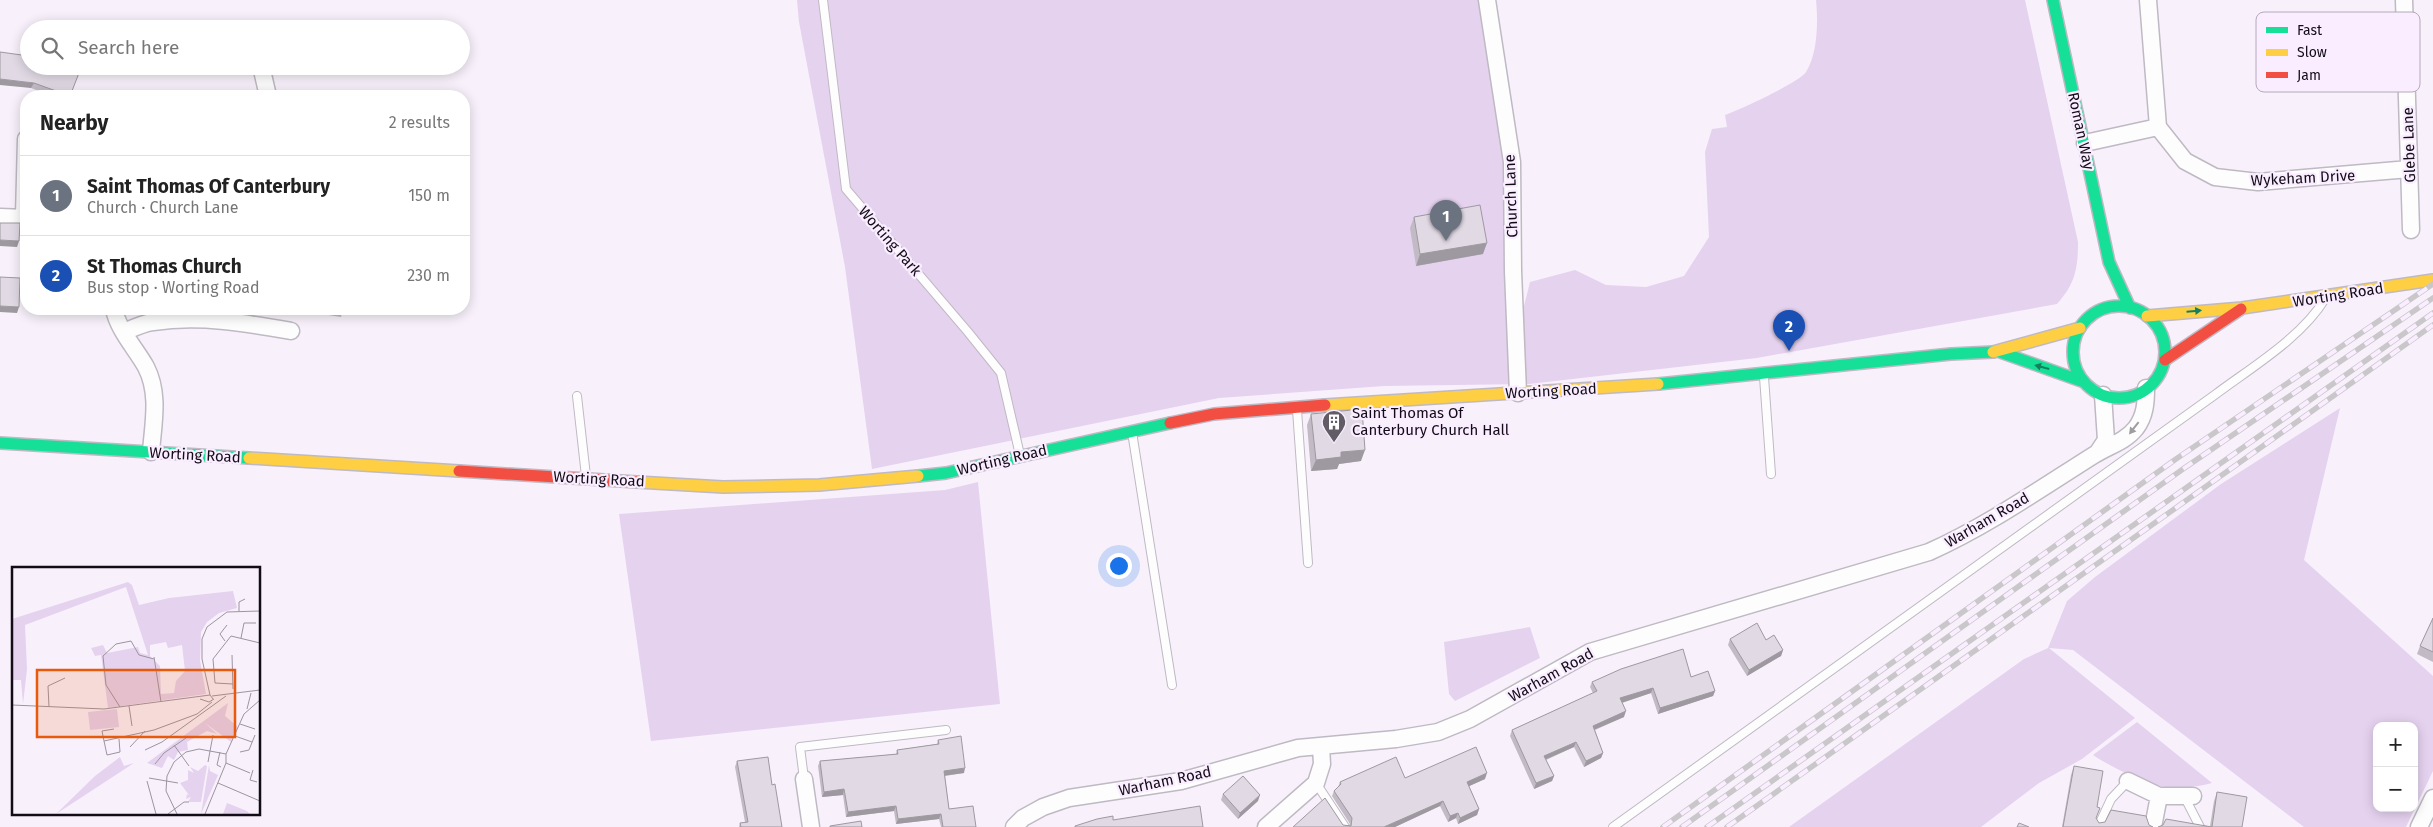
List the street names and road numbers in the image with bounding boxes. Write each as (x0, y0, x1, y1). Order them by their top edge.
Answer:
street label: Roman Way (2064, 91, 2098, 172)
street label: Glebe Lane (2399, 107, 2419, 183)
street label: Church Lane (1501, 154, 1521, 238)
street label: Wykeham Drive (2250, 166, 2356, 190)
street label: Worting Park (855, 202, 925, 280)
street label: Worting Road (2291, 279, 2385, 311)
street label: Worting Road (1505, 380, 1597, 402)
street label: Worting Road (955, 441, 1049, 479)
street label: Worting Road (149, 444, 241, 466)
street label: Worting Road (553, 468, 645, 490)
street label: Warham Road (1942, 489, 2032, 551)
street label: Warham Road (1505, 644, 1597, 706)
street label: Warham Road (1117, 762, 1213, 800)

